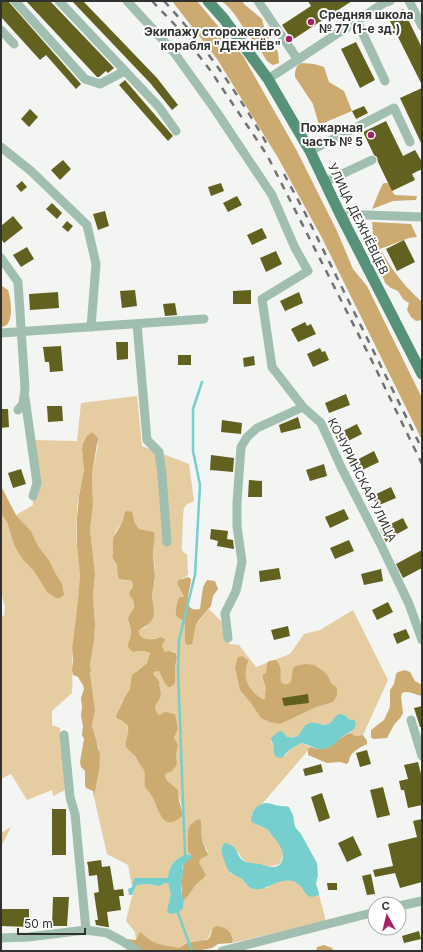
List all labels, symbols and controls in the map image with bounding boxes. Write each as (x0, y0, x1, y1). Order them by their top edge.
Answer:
place label: Средняя школа № 77 (1-е зд.) (319, 7, 413, 36)
marker: Средняя школа № 77 (1-е зд.) (306, 17, 316, 27)
place label: Экипажу сторожевого корабля "ДЕЖНЁВ" (144, 24, 281, 53)
marker: Экипажу сторожевого корабля "ДЕЖНЁВ" (284, 34, 294, 44)
place label: Пожарная часть № 5 (301, 120, 363, 149)
marker: Пожарная часть № 5 (366, 130, 376, 140)
street label: УЛИЦА ДЕЖНЁВЦЕВ (325, 161, 392, 277)
street label: КОЧУРИНСКАЯ УЛИЦА (325, 415, 400, 544)
north arrow (367, 896, 407, 936)
text: С (381, 899, 391, 914)
scale bar (18, 910, 85, 936)
text: 50 m (24, 916, 53, 931)

